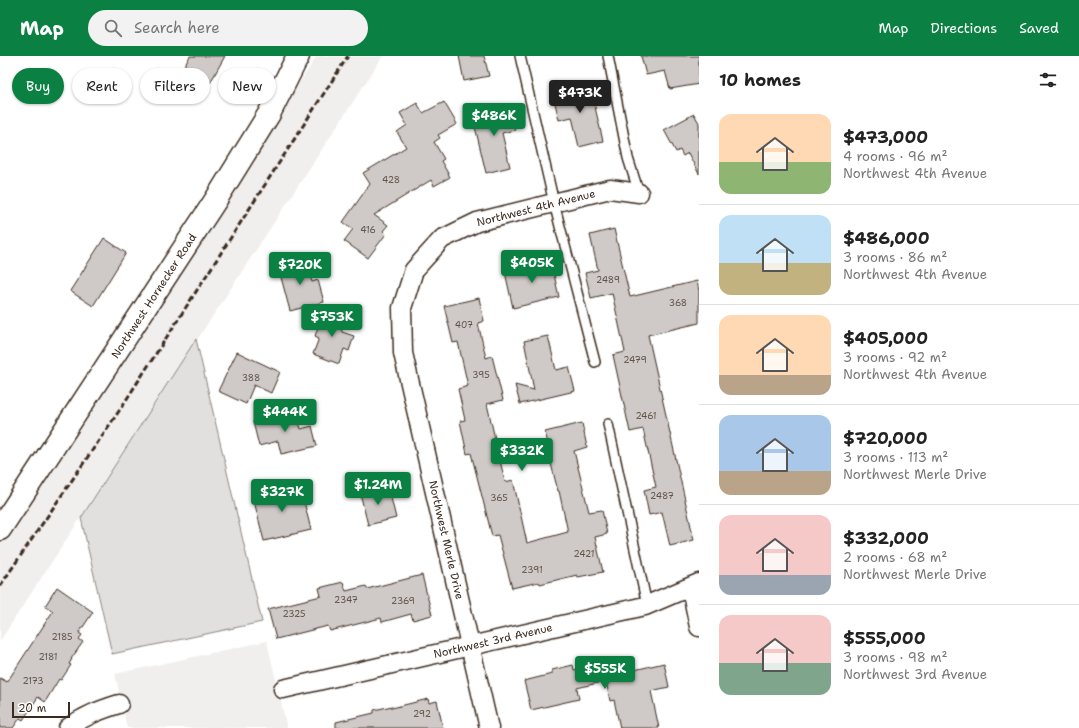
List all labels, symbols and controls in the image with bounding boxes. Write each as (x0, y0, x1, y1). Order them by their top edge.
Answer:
search box (88, 10, 368, 46)
text: Map (20, 16, 64, 41)
icon: search (102, 17, 124, 39)
text: Search here (134, 18, 220, 38)
text: Map (879, 19, 909, 37)
text: Directions (931, 19, 997, 37)
text: Saved (1019, 19, 1059, 37)
chip: Buy (12, 68, 64, 104)
chip: Rent (72, 68, 132, 104)
chip: Filters (140, 68, 210, 104)
chip: New (218, 68, 276, 104)
text: 10 homes (719, 69, 801, 91)
icon: filters (1037, 69, 1059, 91)
pin: $473K (552, 80, 608, 114)
text: $473K (558, 84, 602, 101)
pin: $486K (466, 103, 522, 137)
text: $486K (472, 107, 516, 124)
text: $473,000 (843, 126, 928, 148)
icon: home (751, 130, 799, 178)
text: 4 rooms · 96 m² (843, 148, 947, 165)
text: Northwest 4th Avenue (843, 165, 987, 182)
house number: 428 (382, 174, 400, 186)
street label: Northwest 4th Avenue (475, 186, 597, 230)
house number: 416 (360, 224, 376, 236)
text: $486,000 (843, 227, 930, 249)
street label: Northwest Hornecker Road (108, 231, 200, 361)
icon: home (751, 231, 799, 279)
text: 3 rooms · 86 m² (843, 249, 947, 266)
pin: $405K (504, 250, 560, 284)
pin: $720K (272, 252, 328, 286)
text: $405K (510, 254, 554, 271)
text: $720K (278, 256, 322, 273)
text: Northwest 4th Avenue (843, 266, 987, 283)
house number: 2489 (596, 274, 620, 286)
house number: 368 (669, 297, 687, 309)
pin: $753K (304, 304, 360, 338)
text: $753K (310, 308, 354, 325)
house number: 407 (455, 319, 473, 331)
text: $405,000 (843, 327, 928, 349)
icon: home (751, 331, 799, 379)
text: 3 rooms · 92 m² (843, 349, 947, 366)
house number: 2479 (623, 354, 647, 366)
text: Northwest 4th Avenue (843, 366, 987, 383)
house number: 395 (472, 369, 490, 381)
house number: 388 (242, 372, 260, 384)
pin: $444K (257, 399, 313, 433)
text: $444K (263, 403, 307, 420)
house number: 2461 (635, 410, 657, 422)
text: $720,000 (843, 427, 928, 449)
icon: home (751, 431, 799, 479)
pin: $332K (494, 438, 550, 472)
text: $332K (500, 442, 544, 459)
text: 3 rooms · 113 m² (843, 449, 948, 466)
text: Northwest Merle Drive (843, 466, 987, 483)
pin: $1.24M (345, 472, 411, 506)
text: $1.24M (354, 476, 402, 493)
pin: $327K (254, 479, 310, 513)
street label: Northwest Merle Drive (425, 479, 467, 601)
text: $327K (260, 483, 304, 500)
house number: 2487 (650, 490, 674, 502)
house number: 365 (490, 492, 508, 504)
text: $332,000 (843, 527, 929, 549)
icon: home (751, 531, 799, 579)
house number: 2421 (573, 548, 595, 560)
text: 2 rooms · 68 m² (843, 549, 947, 566)
house number: 2391 (521, 564, 543, 576)
text: Northwest Merle Drive (843, 566, 987, 583)
house number: 2347 (334, 594, 358, 606)
house number: 2369 (391, 595, 415, 607)
house number: 2325 (282, 608, 306, 620)
street label: Northwest 3rd Avenue (432, 620, 554, 662)
text: $555,000 (843, 627, 926, 649)
house number: 2185 (51, 631, 73, 643)
icon: home (751, 631, 799, 679)
text: 3 rooms · 98 m² (843, 649, 947, 666)
house number: 2181 (38, 651, 58, 663)
pin: $555K (577, 656, 633, 690)
text: $555K (584, 660, 626, 677)
text: Northwest 3rd Avenue (843, 666, 987, 683)
house number: 2173 (22, 675, 44, 687)
scale bar (12, 700, 70, 719)
text: 20 m (18, 701, 46, 716)
house number: 292 (413, 708, 431, 720)

